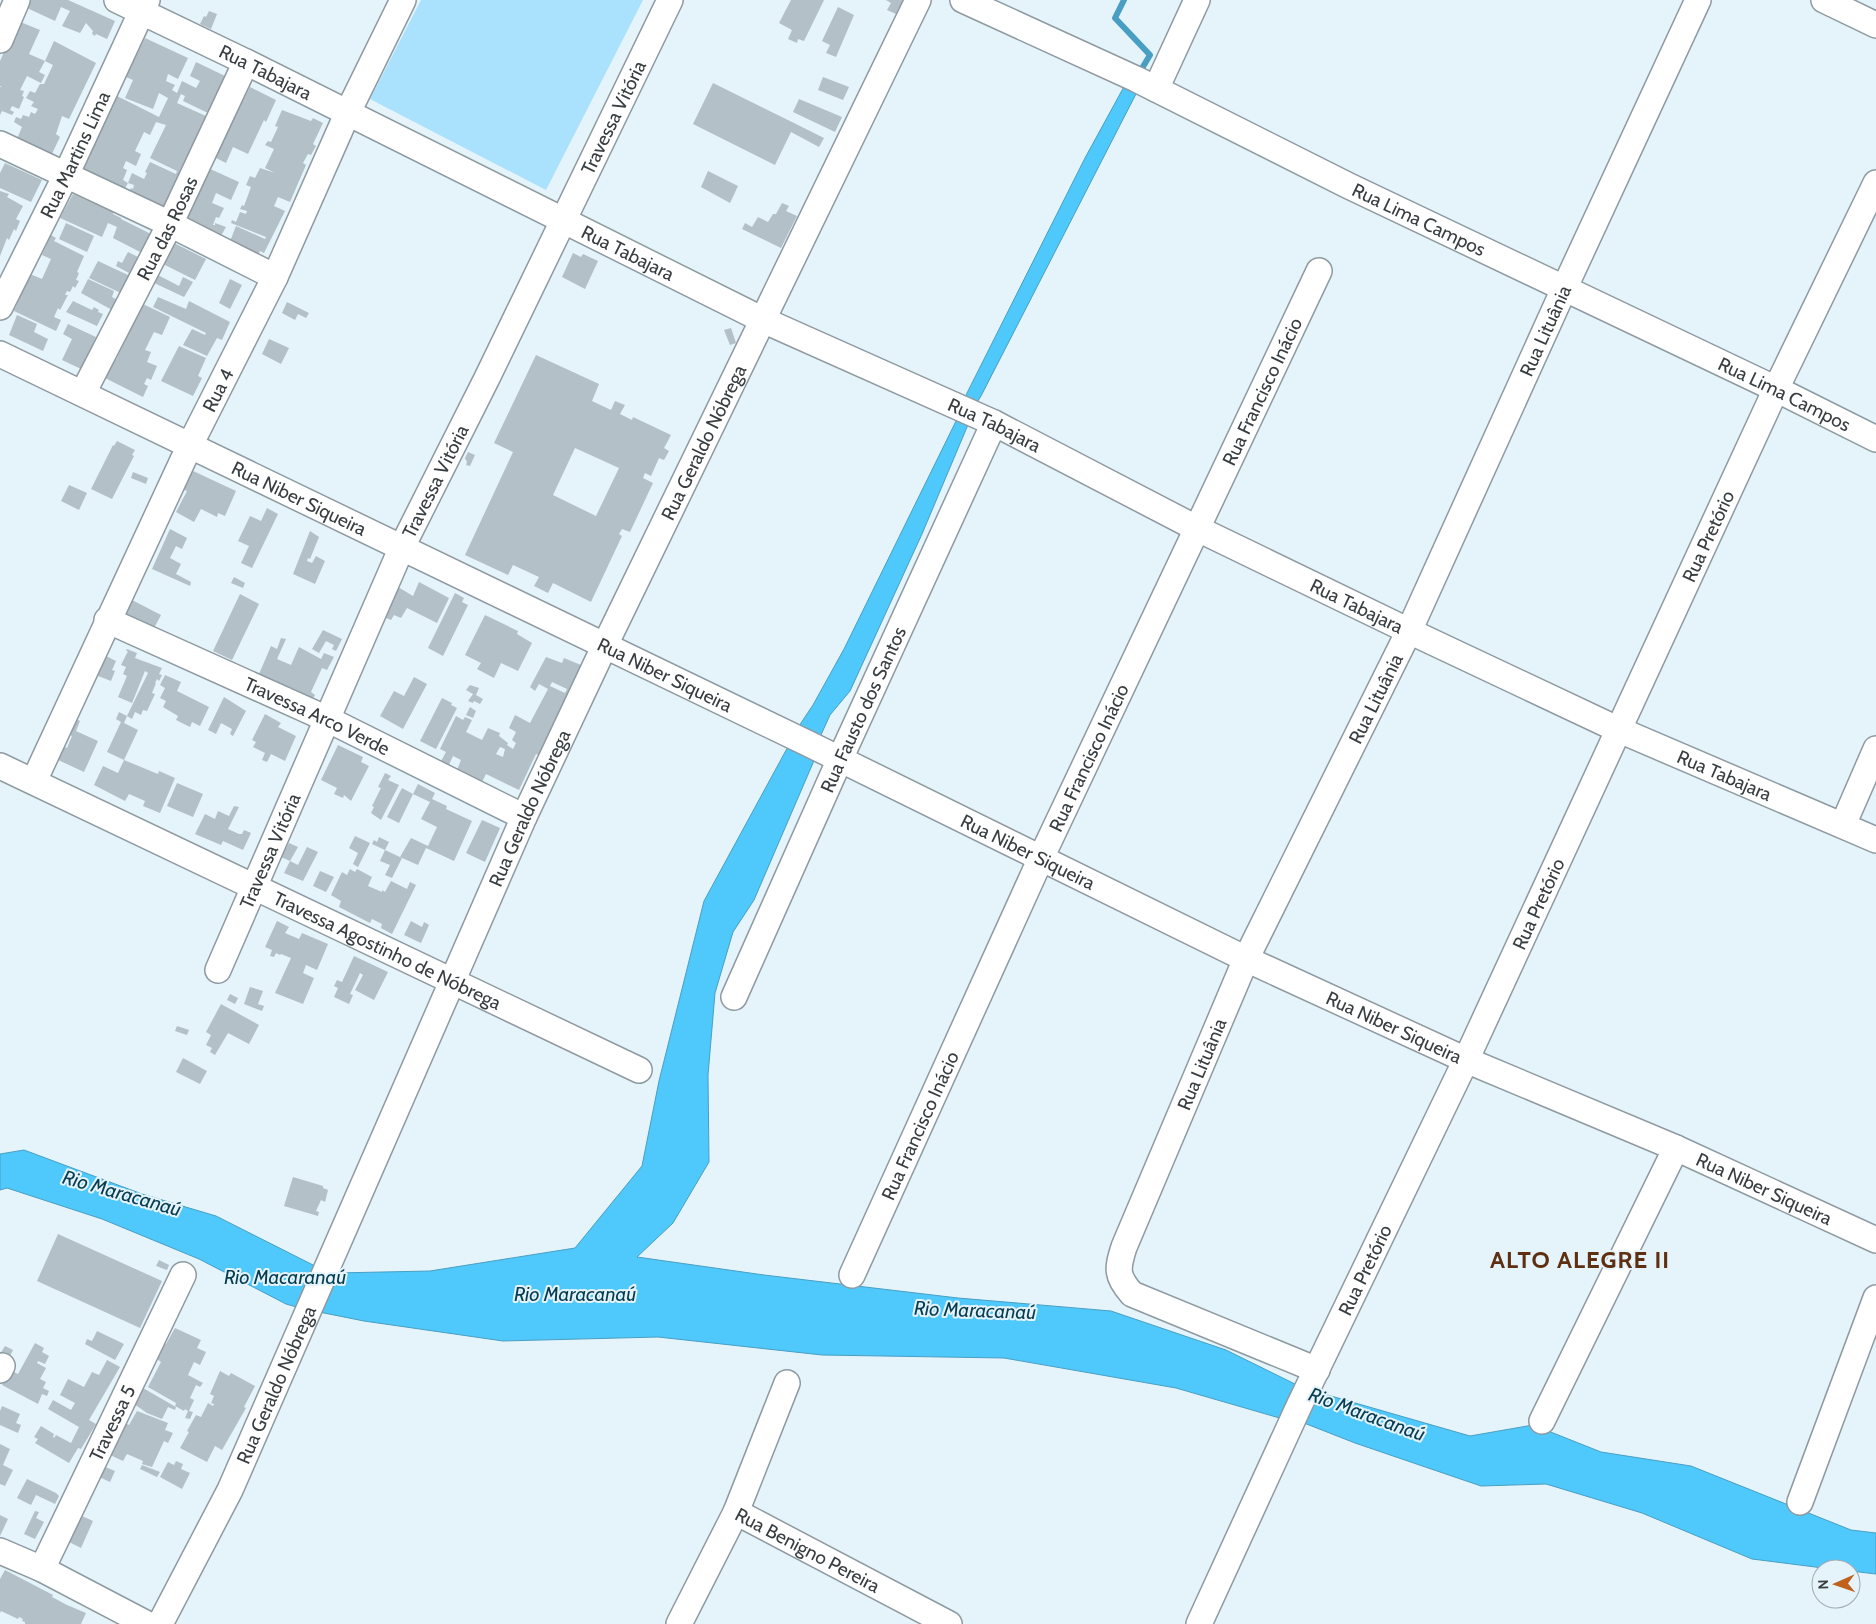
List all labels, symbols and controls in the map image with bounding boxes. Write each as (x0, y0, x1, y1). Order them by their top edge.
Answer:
street label: Rua Tabajara (215, 39, 316, 105)
street label: Travessa Vitória (576, 57, 650, 178)
street label: Rua Martins Lima (35, 87, 115, 222)
street label: Rua das Rosas (132, 173, 202, 284)
street label: Rua Lima Campos (1349, 178, 1489, 261)
street label: Rua Tabajara (578, 220, 678, 285)
street label: Rua Lituânia (1514, 282, 1576, 380)
street label: Rua Francisco Inácio (1217, 314, 1307, 469)
street label: Rua Lima Campos (1714, 352, 1855, 436)
street label: Rua Geraldo Nóbrega (656, 361, 751, 524)
street label: Rua 4 (197, 365, 238, 416)
street label: Rua Tabajara (944, 392, 1045, 457)
street label: Travessa Vitória (397, 421, 473, 542)
street label: Rua Niber Siqueira (228, 456, 370, 540)
street label: Rua Pretório (1677, 487, 1739, 586)
street label: Rua Tabajara (1306, 573, 1407, 638)
street label: Rua Fausto dos Santos (815, 623, 911, 796)
street label: Rua Niber Siqueira (594, 632, 736, 717)
street label: Rua Lituânia (1343, 650, 1407, 747)
street label: Travessa Arco Verde (241, 672, 394, 760)
street label: Rua Francisco Inácio (1044, 680, 1133, 835)
street label: Rua Geraldo Nóbrega (484, 726, 575, 890)
street label: Rua Tabajara (1674, 745, 1775, 805)
street label: Travessa Vitória (235, 790, 305, 912)
street label: Rua Niber Siqueira (957, 809, 1099, 894)
street label: Rua Pretório (1507, 855, 1569, 953)
street label: Travessa Agostinho de Nóbrega (270, 886, 505, 1014)
street label: Rua Niber Siqueira (1323, 986, 1466, 1068)
street label: Rua Lituânia (1172, 1015, 1231, 1113)
street label: Rua Francisco Inácio (876, 1048, 963, 1204)
street label: Rua Niber Siqueira (1693, 1147, 1836, 1230)
water label: Rio Maracanaú (60, 1165, 184, 1221)
street label: Rua Pretório (1333, 1221, 1396, 1319)
district label: ALTO ALEGRE II (1490, 1245, 1670, 1274)
water label: Rio Macaranaú (224, 1265, 346, 1289)
water label: Rio Maracanaú (514, 1282, 636, 1306)
water label: Rio Maracanaú (914, 1296, 1037, 1324)
street label: Rua Geraldo Nóbrega (231, 1302, 321, 1467)
street label: Travessa 5 (84, 1381, 140, 1465)
water label: Rio Maracanaú (1305, 1382, 1429, 1446)
street label: Rua Benigno Pereira (732, 1502, 884, 1597)
north arrow (1811, 1559, 1861, 1609)
text: N (1814, 1579, 1832, 1590)

